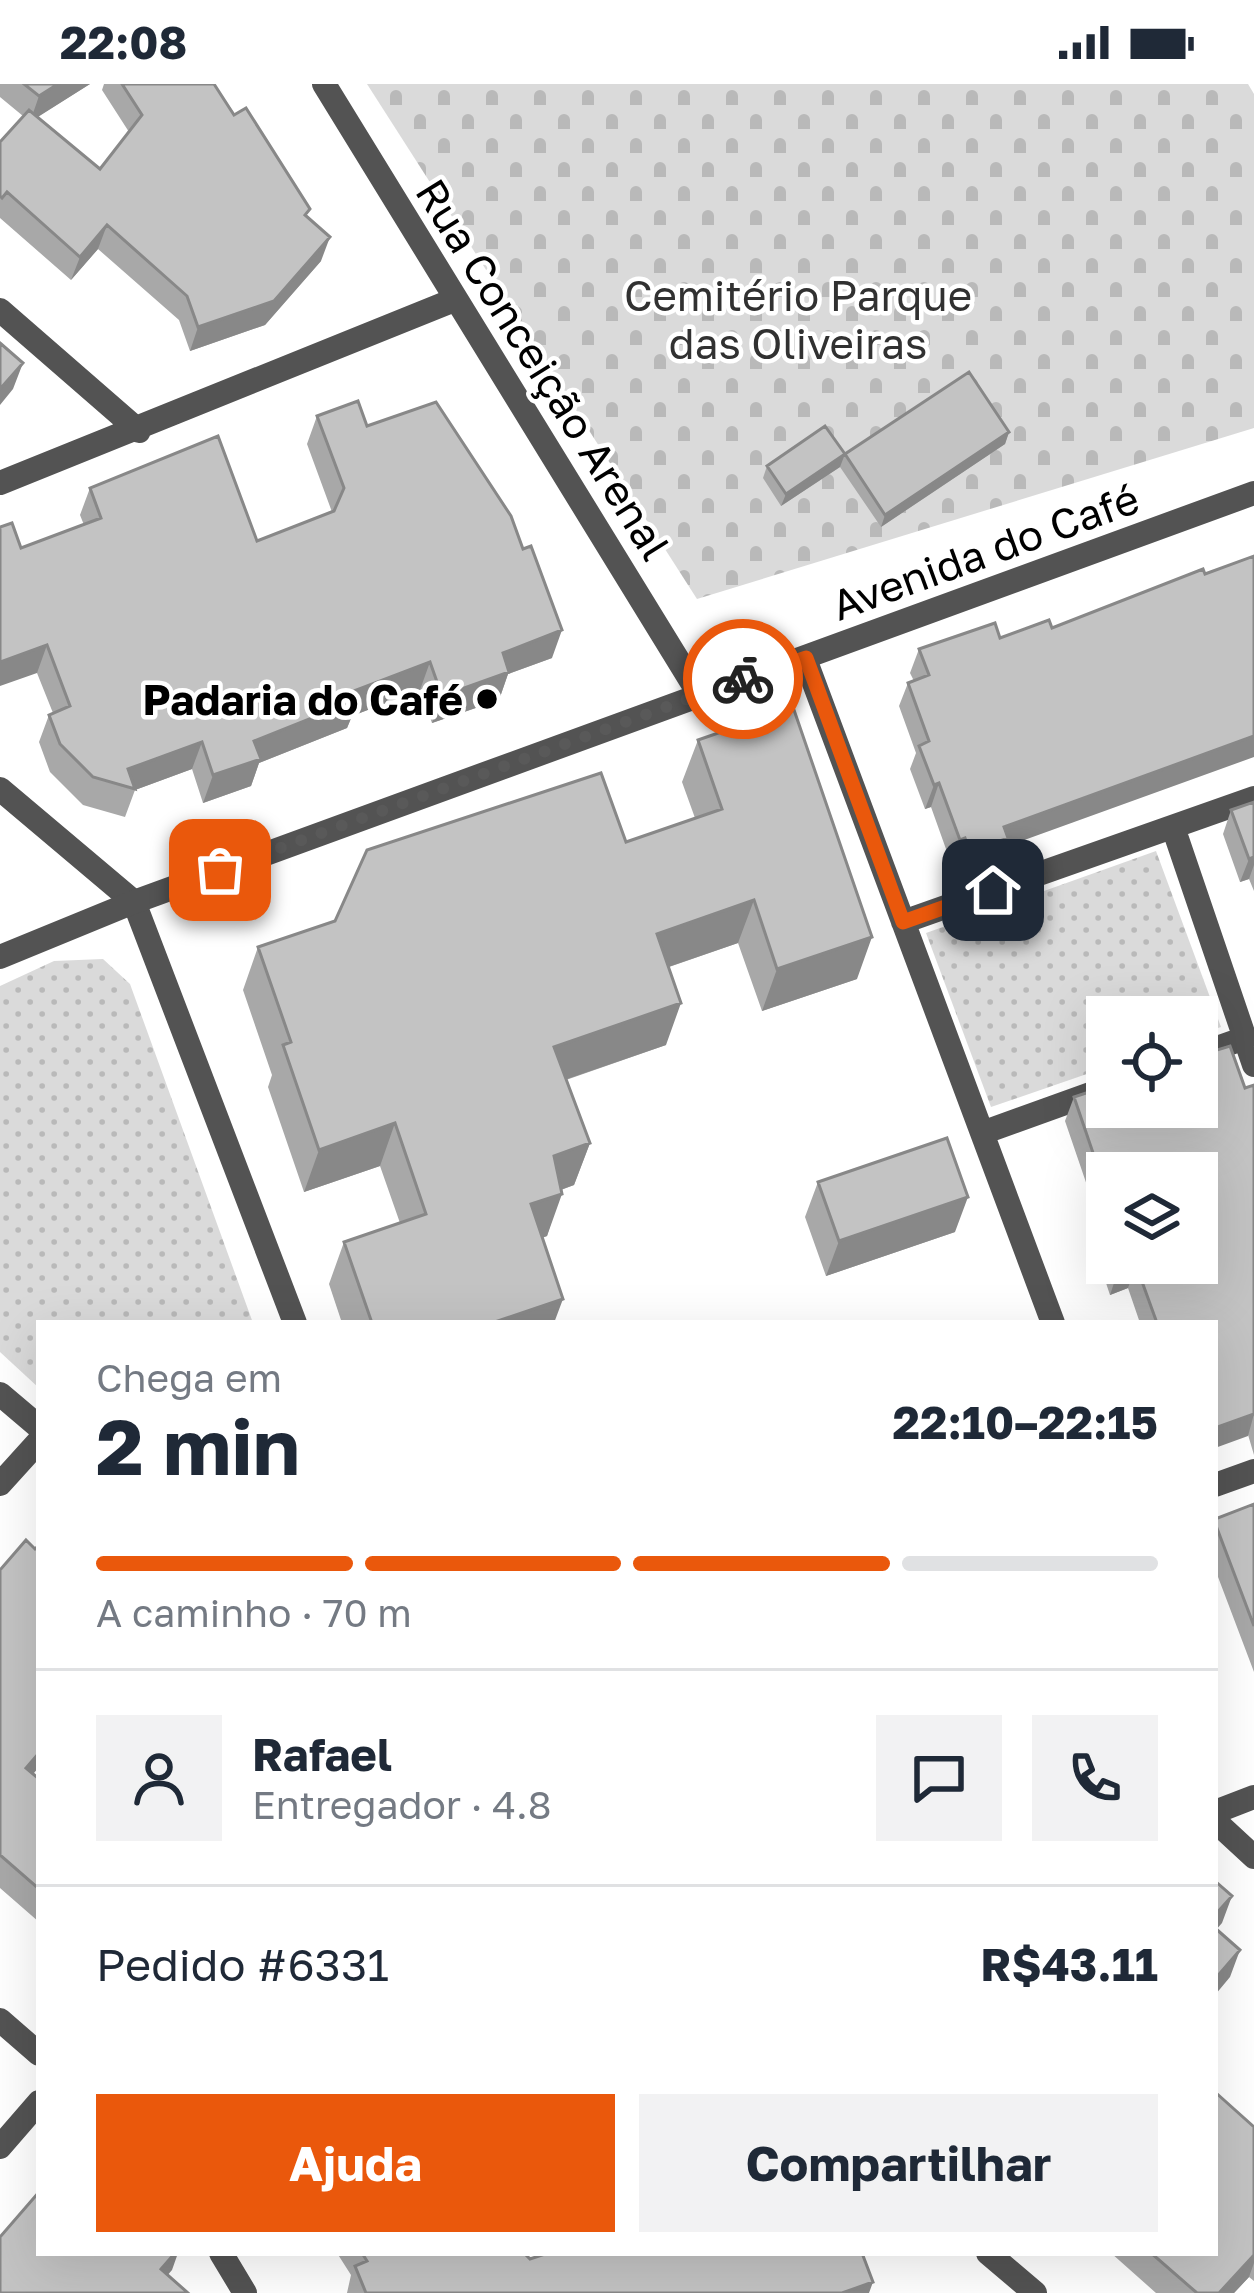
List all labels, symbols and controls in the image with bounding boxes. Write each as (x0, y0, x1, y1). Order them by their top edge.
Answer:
text: 22:08 (60, 15, 187, 69)
street label: Rua Conceição Arenal (406, 169, 682, 569)
park label: Cemitério Parque das Oliveiras (624, 270, 972, 368)
street label: Avenida do Café (825, 472, 1145, 630)
courier (683, 619, 803, 739)
icon: bike (710, 646, 776, 712)
place label: Padaria do Café (143, 674, 463, 724)
marker: Padaria do Café (474, 686, 500, 712)
pin (169, 819, 271, 921)
icon: bag (187, 837, 253, 903)
pin (942, 839, 1044, 941)
icon: home (960, 857, 1026, 923)
map controls (1086, 996, 1218, 1284)
button: locate (1086, 996, 1218, 1128)
button: layers (1086, 1152, 1218, 1284)
text: Chega em (96, 1354, 282, 1401)
text: 22:10–22:15 (892, 1395, 1158, 1449)
text: 2 min (96, 1399, 300, 1492)
text: A caminho · 70 m (96, 1589, 412, 1636)
button: person (96, 1715, 222, 1841)
button: chat (876, 1715, 1002, 1841)
button: phone (1032, 1715, 1158, 1841)
text: Rafael (252, 1727, 392, 1781)
text: Entregador · 4.8 (252, 1781, 552, 1828)
text: Pedido #6331 (96, 1937, 389, 1991)
text: R$43.11 (980, 1937, 1158, 1991)
button: Ajuda (96, 2094, 615, 2232)
button: Compartilhar (639, 2094, 1158, 2232)

